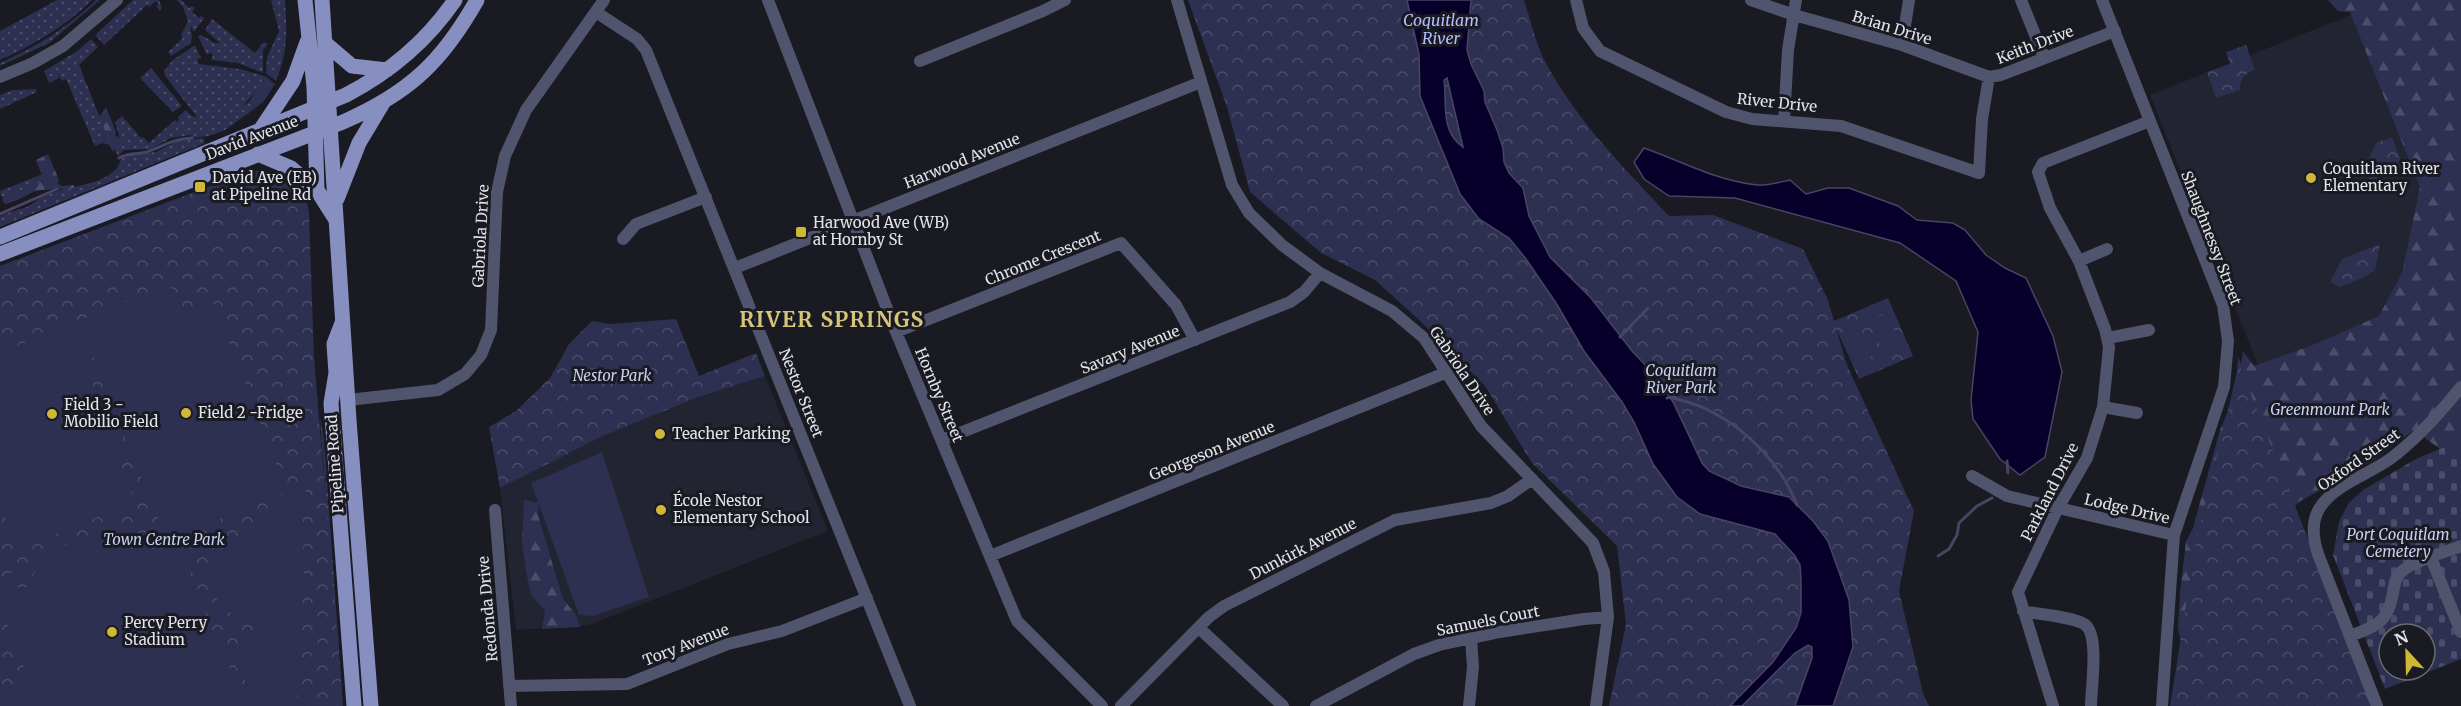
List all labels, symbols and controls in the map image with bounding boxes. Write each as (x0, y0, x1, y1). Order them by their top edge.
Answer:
street label: Brian Drive (1850, 6, 1934, 49)
water label: Coquitlam River (1403, 10, 1479, 48)
street label: Keith Drive (1994, 21, 2076, 68)
street label: River Drive (1736, 89, 1818, 116)
street label: David Avenue (203, 111, 301, 164)
street label: Harwood Avenue (901, 129, 1023, 192)
place label: Coquitlam River Elementary (2323, 159, 2440, 195)
place label: David Ave (EB) at Pipeline Rd (212, 168, 317, 204)
street label: Shaughnessy Street (2177, 168, 2246, 308)
marker: Coquitlam River Elementary (2304, 171, 2318, 185)
marker: David Ave (EB) at Pipeline Rd (193, 180, 207, 194)
street label: Gabriola Drive (468, 184, 493, 288)
place label: Harwood Ave (WB) at Hornby St (813, 213, 949, 249)
marker: Harwood Ave (WB) at Hornby St (794, 225, 808, 239)
street label: Chrome Crescent (982, 226, 1104, 289)
district label: RIVER SPRINGS (739, 306, 925, 333)
street label: Savary Avenue (1077, 321, 1182, 378)
street label: Gabriola Drive (1426, 323, 1499, 419)
street label: Hornby Street (911, 345, 968, 445)
street label: Nestor Street (775, 346, 828, 440)
park label: Coquitlam River Park (1645, 361, 1717, 397)
park label: Nestor Park (573, 366, 652, 385)
place label: Field 3 - Mobilio Field (64, 395, 158, 431)
park label: Greenmount Park (2270, 400, 2391, 419)
place label: Field 2 -Fridge (198, 403, 303, 422)
marker: Field 2 -Fridge (179, 406, 193, 420)
marker: Field 3 - Mobilio Field (45, 407, 59, 421)
street label: Pipeline Road (322, 414, 347, 514)
street label: Georgeson Avenue (1146, 417, 1277, 484)
place label: Teacher Parking (672, 424, 790, 443)
street label: Oxford Street (2314, 424, 2404, 495)
marker: Teacher Parking (653, 427, 667, 441)
street label: Parkland Drive (2017, 439, 2083, 544)
street label: Lodge Drive (2083, 489, 2172, 528)
place label: École Nestor Elementary School (673, 490, 810, 527)
marker: École Nestor Elementary School (654, 503, 668, 517)
street label: Dunkirk Avenue (1246, 513, 1359, 584)
park label: Port Coquitlam Cemetery (2346, 525, 2450, 561)
park label: Town Centre Park (103, 530, 225, 549)
street label: Redonda Drive (473, 555, 502, 663)
street label: Samuels Court (1435, 601, 1541, 640)
place label: Percy Perry Stadium (124, 613, 207, 649)
street label: Tory Avenue (640, 619, 732, 670)
north arrow (2377, 622, 2437, 682)
marker: Percy Perry Stadium (105, 625, 119, 639)
text: N (2392, 626, 2411, 650)

